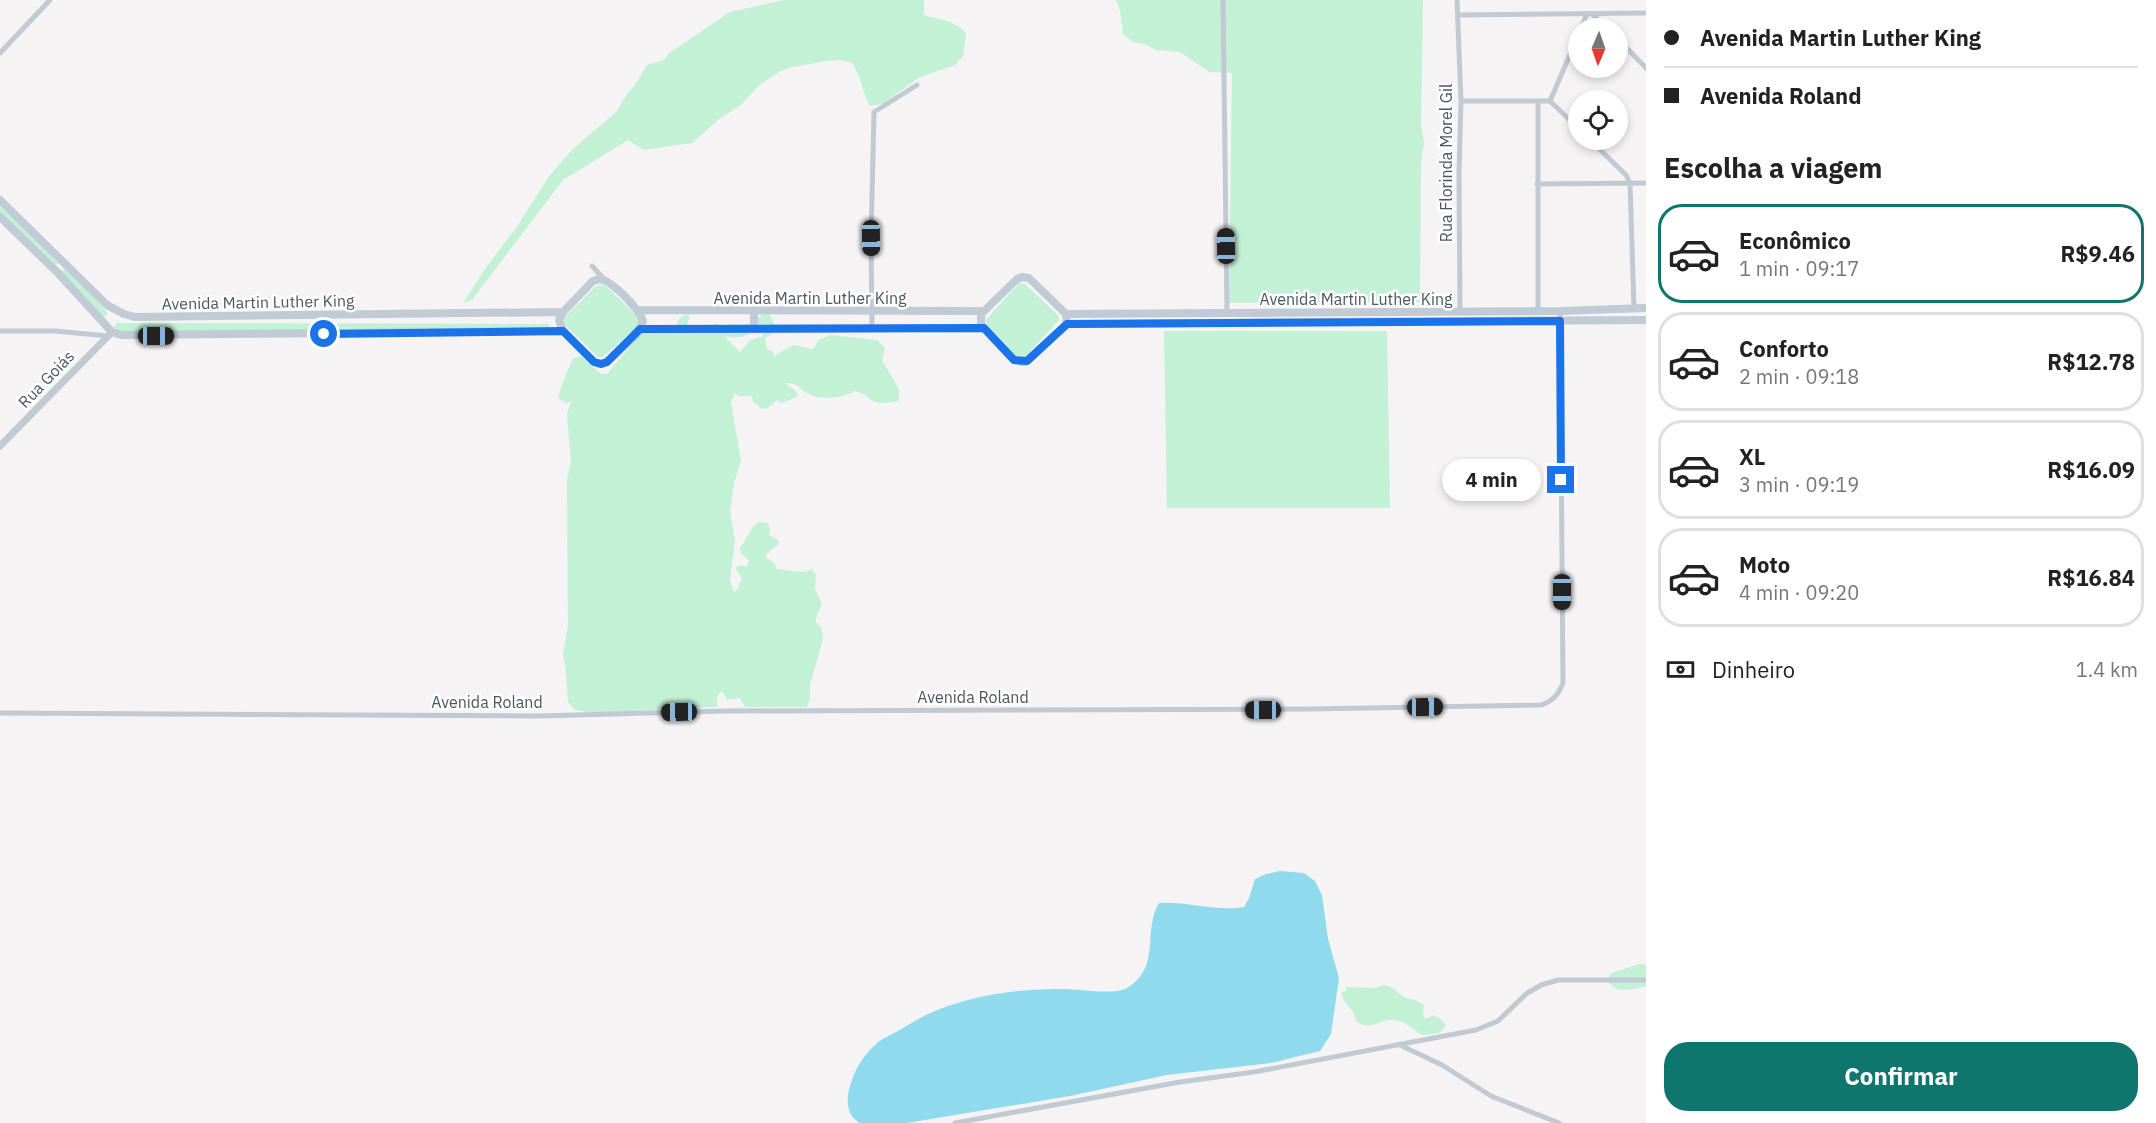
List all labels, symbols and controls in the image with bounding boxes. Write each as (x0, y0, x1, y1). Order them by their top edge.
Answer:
north arrow (1568, 18, 1628, 78)
map controls (1568, 18, 1628, 150)
text: Avenida Martin Luther King (1700, 23, 1981, 52)
text: Avenida Roland (1700, 81, 1862, 110)
street label: Rua Florinda Morel Gil (1436, 84, 1456, 242)
button: locate (1568, 90, 1628, 150)
text: Escolha a viagem (1664, 150, 1882, 185)
car (862, 220, 880, 256)
text: Econômico (1739, 226, 1851, 255)
icon: car (1667, 227, 1721, 281)
car (1217, 228, 1235, 264)
text: R$9.46 (2061, 239, 2135, 268)
text: 1 min · 09:17 (1739, 255, 1859, 282)
street label: Avenida Martin Luther King (714, 288, 907, 308)
street label: Avenida Martin Luther King (1260, 289, 1453, 309)
street label: Avenida Martin Luther King (161, 290, 355, 314)
route start (310, 320, 337, 347)
car (138, 327, 174, 345)
text: Conforto (1739, 334, 1829, 363)
icon: car (1667, 335, 1721, 389)
street label: Rua Goiás (14, 346, 78, 412)
text: R$12.78 (2047, 347, 2135, 376)
text: 2 min · 09:18 (1739, 363, 1859, 390)
text: XL (1739, 442, 1765, 471)
icon: car (1667, 443, 1721, 497)
text: R$16.09 (2047, 455, 2135, 484)
callout: 4 min (1441, 459, 1540, 501)
text: 4 min (1465, 466, 1518, 493)
route end (1547, 466, 1574, 493)
text: 3 min · 09:19 (1739, 471, 1859, 498)
text: Moto (1739, 550, 1790, 579)
icon: car (1667, 551, 1721, 605)
text: R$16.84 (2047, 563, 2135, 592)
car (1553, 574, 1571, 610)
text: 4 min · 09:20 (1739, 579, 1859, 606)
icon: cash (1664, 653, 1697, 686)
text: Dinheiro (1712, 655, 1795, 684)
text: 1.4 km (2076, 656, 2138, 683)
street label: Avenida Roland (917, 687, 1029, 707)
street label: Avenida Roland (431, 692, 543, 712)
car (1407, 698, 1443, 716)
car (1245, 701, 1281, 719)
car (661, 703, 697, 721)
button: Confirmar (1664, 1042, 2138, 1111)

